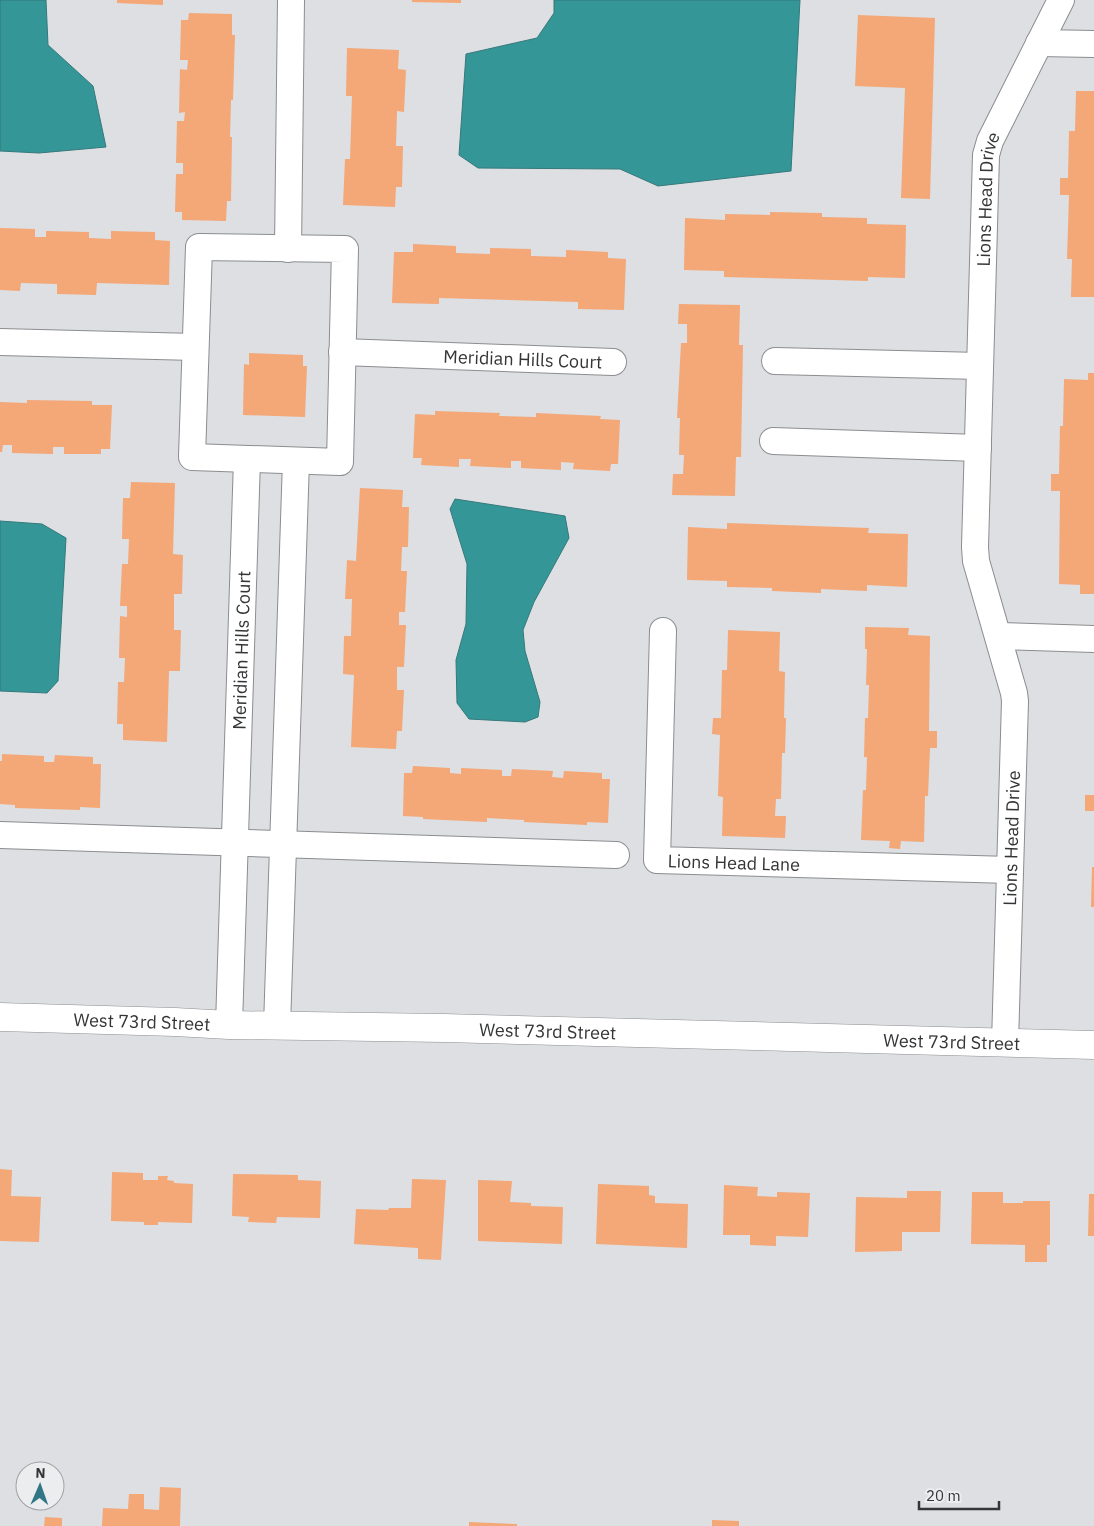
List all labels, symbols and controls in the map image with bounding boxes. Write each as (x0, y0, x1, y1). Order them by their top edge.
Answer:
street label: Lions Head Drive (971, 127, 1005, 267)
street label: Meridian Hills Court (443, 344, 603, 373)
street label: Meridian Hills Court (227, 570, 255, 730)
street label: Lions Head Drive (998, 770, 1024, 906)
street label: Lions Head Lane (667, 849, 801, 876)
street label: West 73rd Street (73, 1008, 211, 1035)
street label: West 73rd Street (479, 1017, 617, 1044)
street label: West 73rd Street (883, 1028, 1021, 1055)
north arrow (15, 1461, 65, 1511)
text: N (35, 1464, 46, 1482)
scale bar (919, 1478, 999, 1510)
text: 20 m (926, 1486, 961, 1505)

